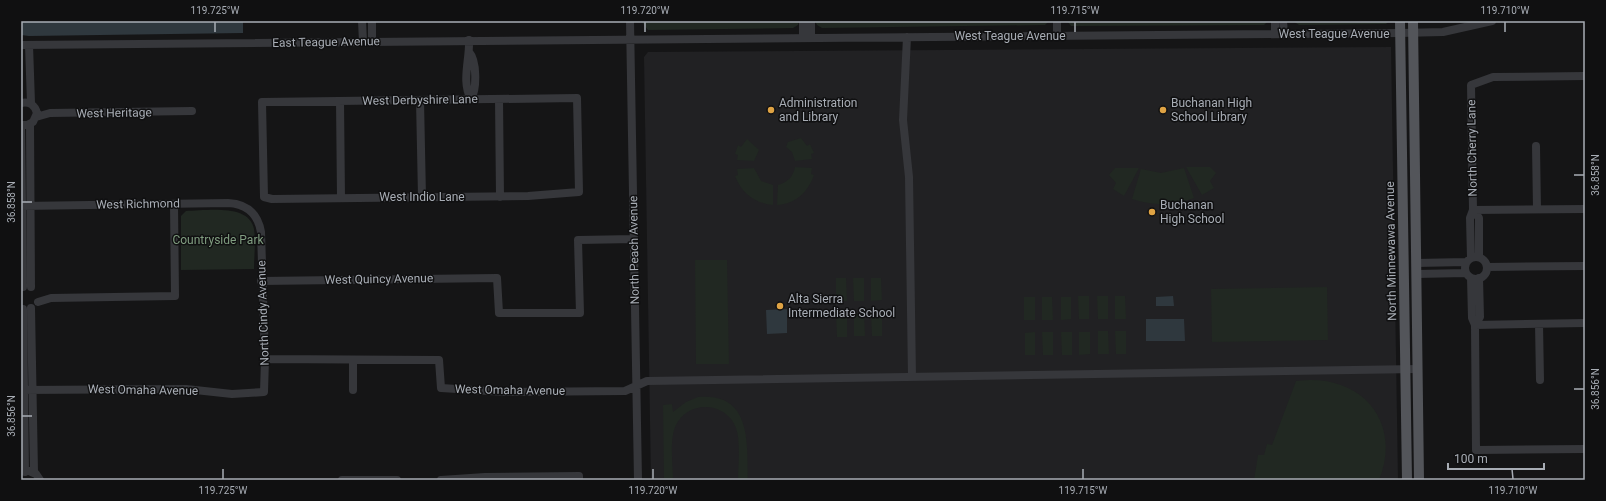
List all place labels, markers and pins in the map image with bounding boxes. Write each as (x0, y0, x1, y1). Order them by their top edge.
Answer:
place label: Administration and Library (779, 96, 857, 124)
place label: Buchanan High School Library (1171, 96, 1252, 124)
marker: Administration and Library (766, 105, 776, 115)
marker: Buchanan High School Library (1158, 105, 1168, 115)
place label: Buchanan High School (1160, 198, 1224, 226)
marker: Buchanan High School (1147, 207, 1157, 217)
place label: Alta Sierra Intermediate School (788, 292, 895, 320)
marker: Alta Sierra Intermediate School (775, 301, 785, 311)

